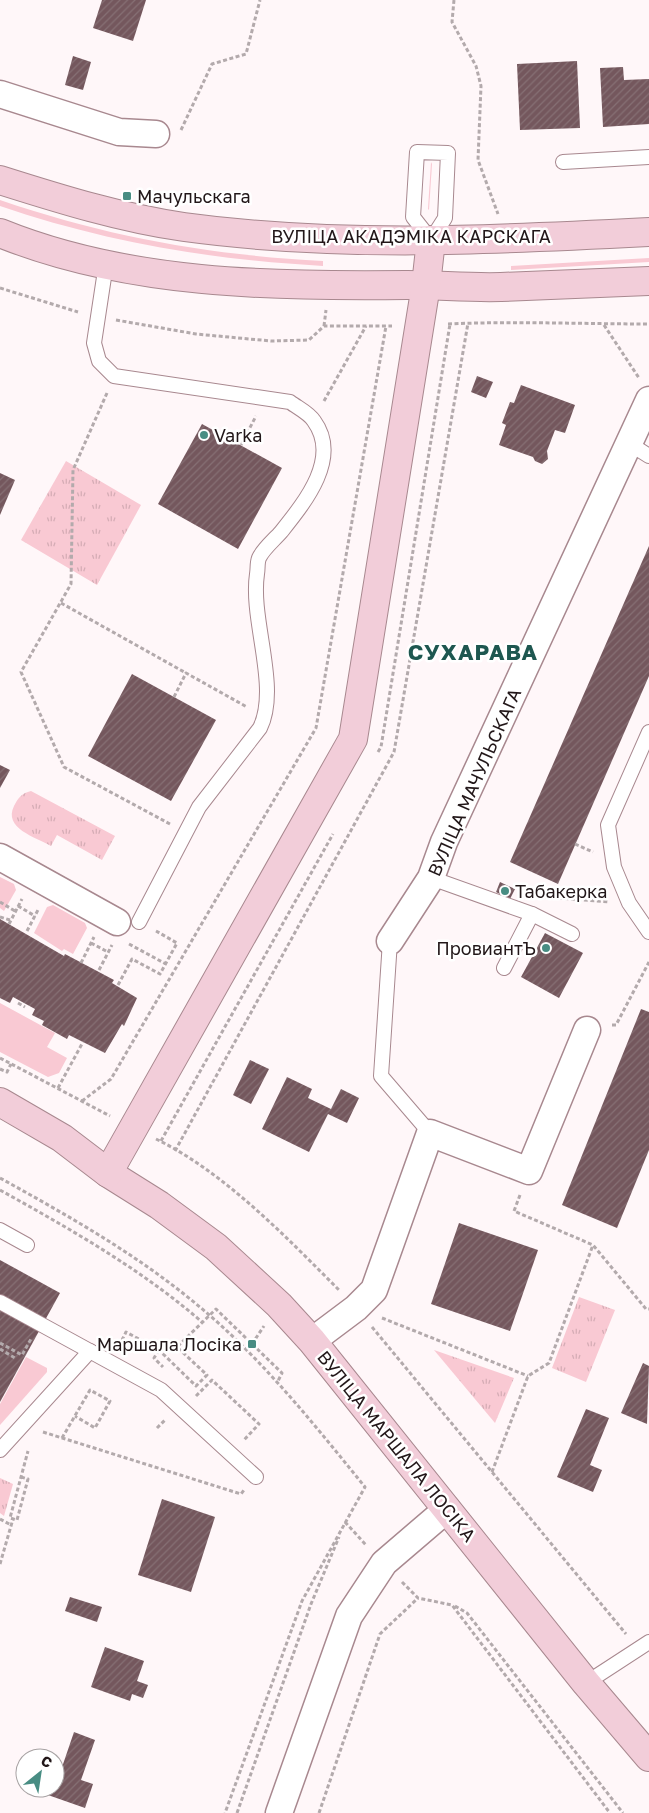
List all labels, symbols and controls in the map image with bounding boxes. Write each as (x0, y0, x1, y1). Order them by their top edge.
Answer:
place label: Мачульскага (137, 185, 251, 207)
marker: Мачульскага (121, 190, 133, 202)
street label: ВУЛІЦА АКАДЭМІКА КАРСКАГА (271, 225, 551, 247)
place label: Varka (214, 424, 262, 446)
marker: Varka (198, 429, 210, 441)
district label: СУХАРАВА (408, 638, 538, 665)
street label: ВУЛІЦА МАЧУЛЬСКАГА (423, 685, 525, 879)
place label: Табакерка (515, 880, 607, 902)
marker: Табакерка (499, 885, 511, 897)
place label: ПровиантЪ (436, 937, 536, 959)
marker: ПровиантЪ (540, 942, 552, 954)
place label: Маршала Лосіка (97, 1333, 242, 1355)
marker: Маршала Лосіка (246, 1338, 258, 1350)
street label: ВУЛІЦА МАРШАЛА ЛОСІКА (313, 1346, 481, 1546)
north arrow (15, 1748, 65, 1798)
text: С (38, 1751, 55, 1771)

